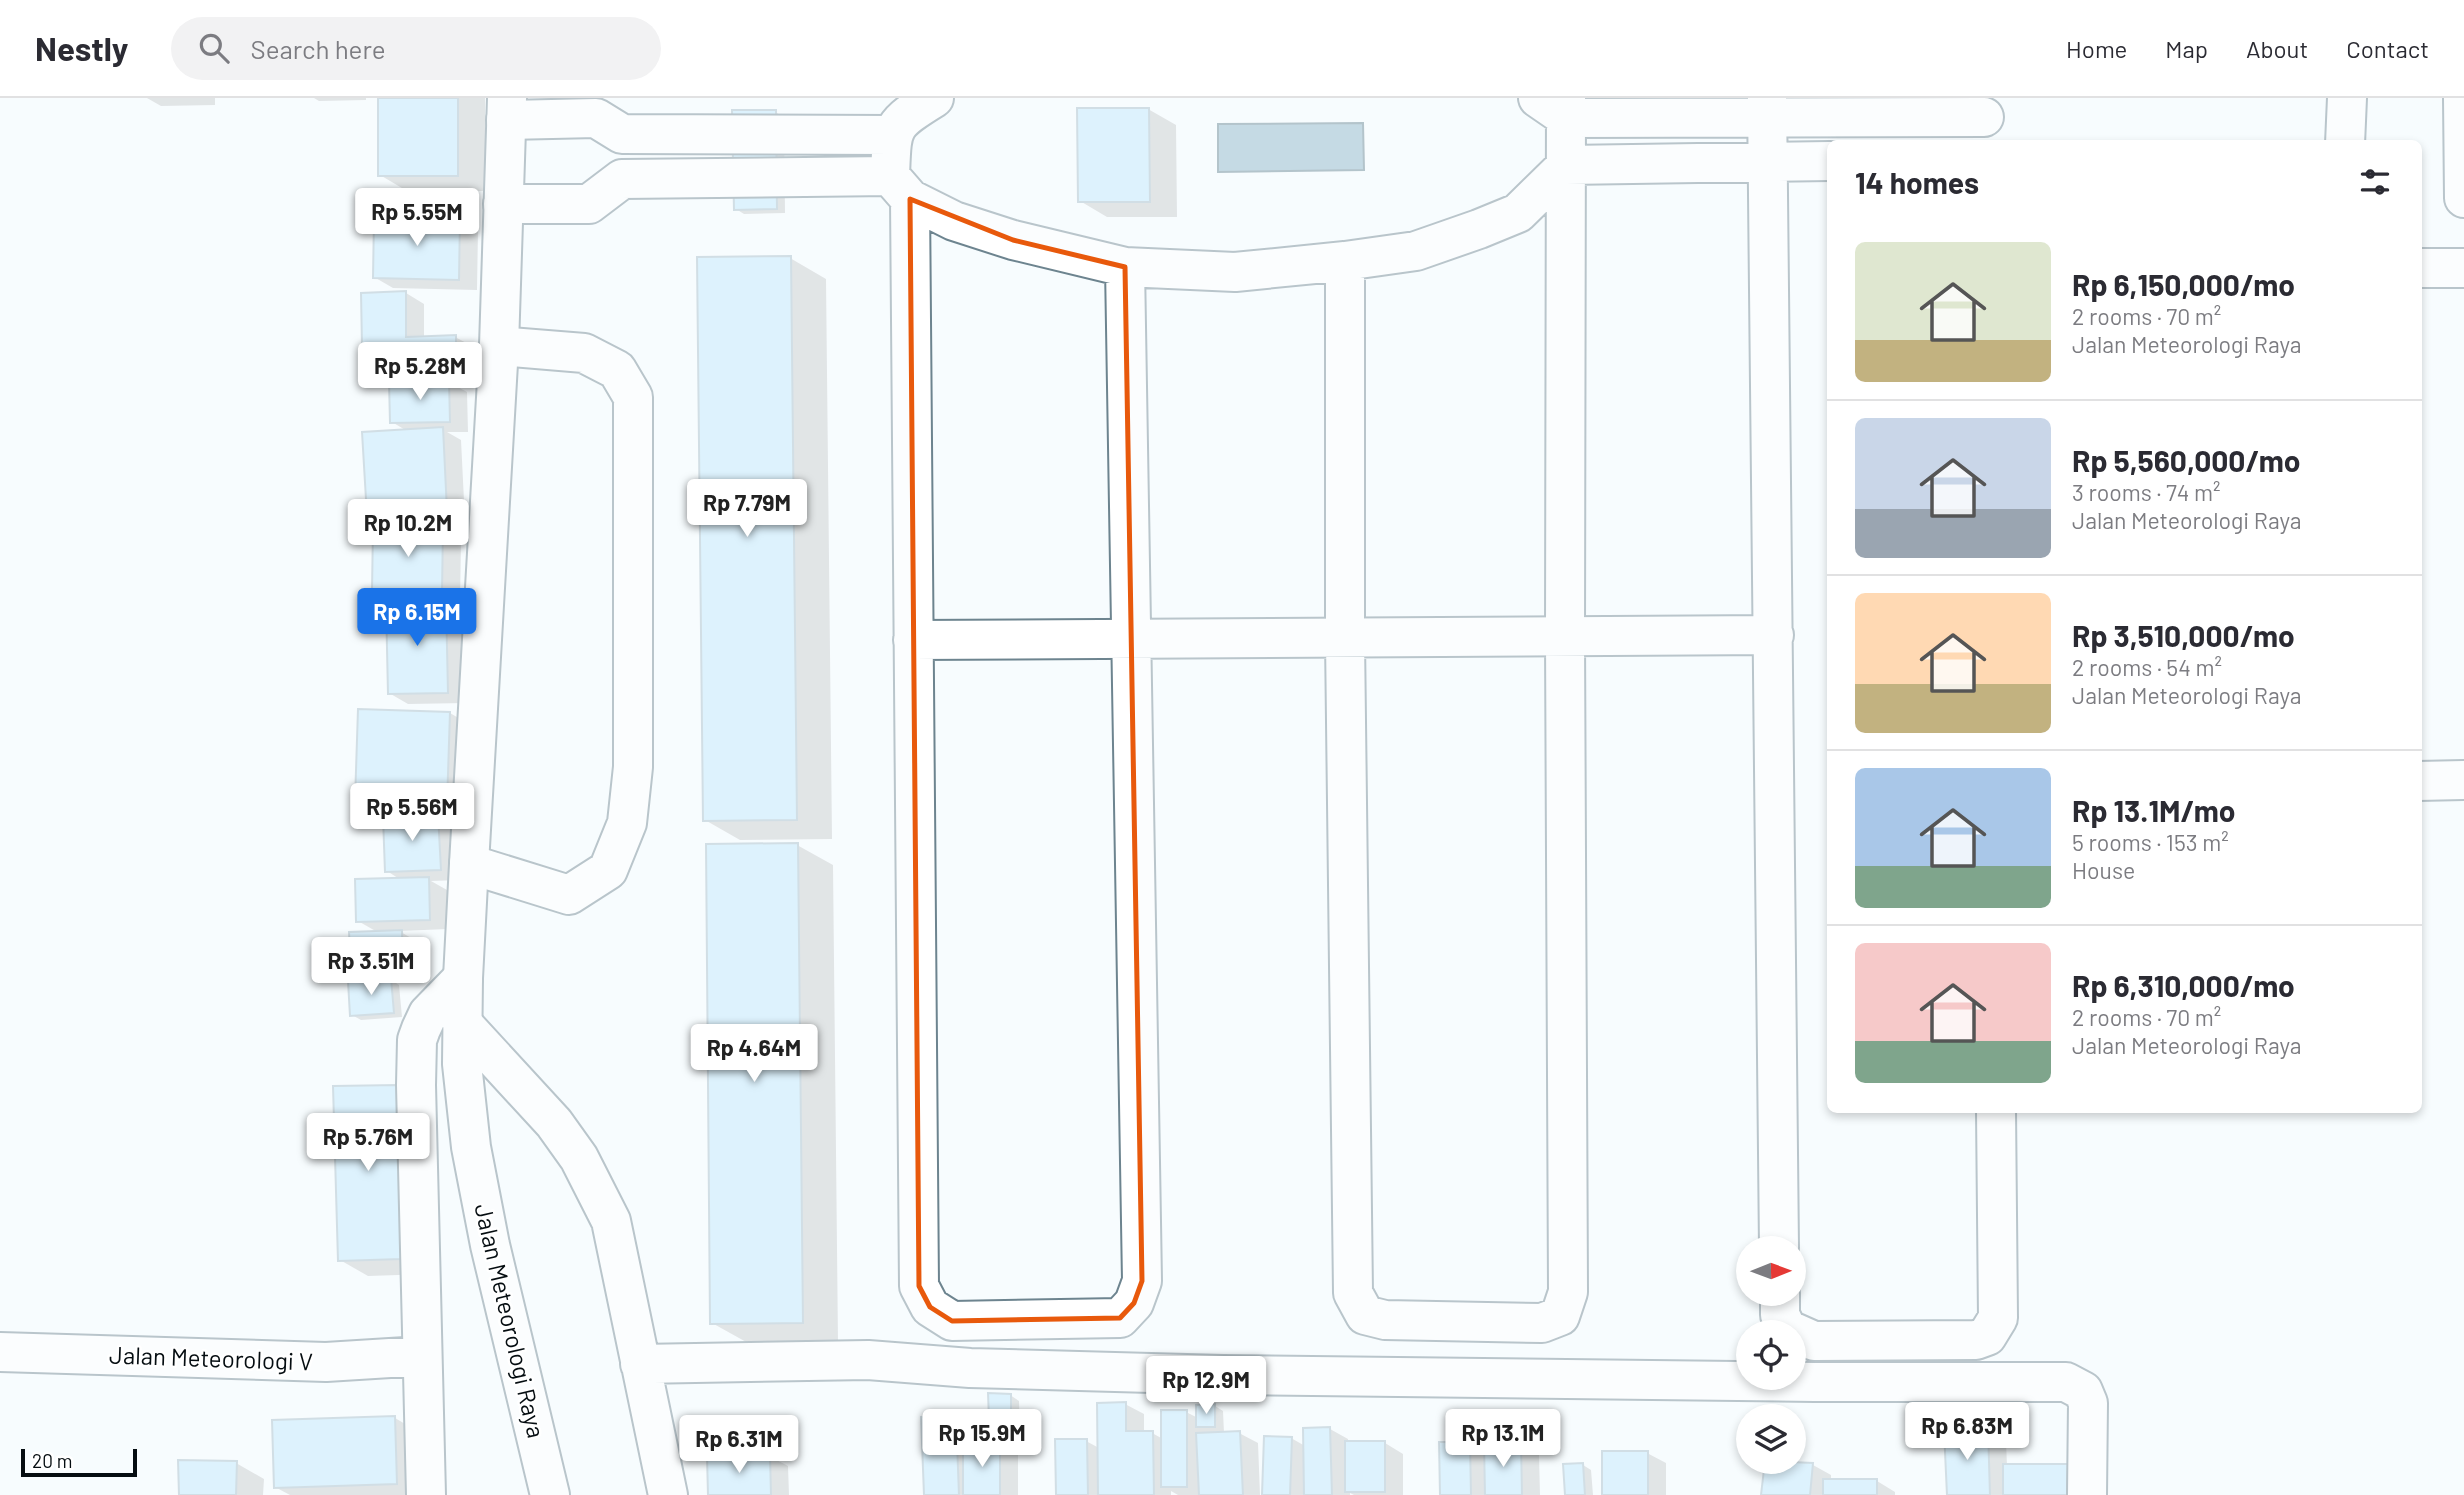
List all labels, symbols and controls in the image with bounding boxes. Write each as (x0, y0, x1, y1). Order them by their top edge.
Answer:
search box (171, 17, 661, 80)
text: Nestly (35, 28, 129, 68)
icon: search (195, 29, 233, 67)
text: Search here (251, 33, 386, 64)
text: Home (2066, 34, 2127, 63)
text: Map (2165, 34, 2208, 63)
text: About (2246, 34, 2308, 63)
text: Contact (2346, 34, 2429, 63)
icon: filters (2356, 163, 2394, 201)
text: 14 homes (1855, 164, 1979, 200)
pin: Rp 5.55M (345, 188, 489, 248)
text: Rp 5.55M (371, 197, 463, 225)
text: Rp 6,150,000/mo (2072, 266, 2295, 302)
icon: home (1911, 270, 1995, 354)
text: 2 rooms · 70 m² (2072, 302, 2221, 330)
text: Jalan Meteorologi Raya (2072, 330, 2302, 358)
pin: Rp 5.28M (348, 342, 492, 402)
text: Rp 5.28M (374, 351, 466, 379)
text: Rp 5,560,000/mo (2072, 442, 2300, 478)
icon: home (1911, 446, 1995, 530)
text: 3 rooms · 74 m² (2072, 478, 2221, 506)
pin: Rp 7.79M (675, 480, 819, 539)
text: Rp 7.79M (703, 488, 791, 516)
pin: Rp 10.2M (336, 500, 480, 559)
text: Jalan Meteorologi Raya (2072, 506, 2302, 534)
text: Rp 10.2M (364, 508, 452, 536)
pin: Rp 6.15M (345, 588, 489, 648)
text: Rp 6.15M (373, 597, 461, 625)
text: Rp 3,510,000/mo (2072, 617, 2295, 653)
icon: home (1911, 621, 1995, 705)
text: 2 rooms · 54 m² (2072, 653, 2222, 681)
text: Jalan Meteorologi Raya (2072, 681, 2302, 709)
pin: Rp 5.56M (340, 784, 484, 843)
text: Rp 5.56M (366, 792, 458, 820)
text: Rp 13.1M/mo (2072, 792, 2235, 828)
icon: home (1911, 796, 1995, 880)
text: 5 rooms · 153 m² (2072, 828, 2229, 856)
text: House (2072, 856, 2135, 884)
pin: Rp 3.51M (299, 937, 443, 997)
text: Rp 3.51M (327, 946, 415, 974)
text: Rp 6,310,000/mo (2072, 967, 2295, 1003)
icon: home (1911, 971, 1995, 1055)
text: 2 rooms · 70 m² (2072, 1003, 2221, 1031)
pin: Rp 4.64M (682, 1024, 826, 1084)
text: Jalan Meteorologi Raya (2072, 1031, 2302, 1059)
text: Rp 4.64M (707, 1033, 801, 1061)
pin: Rp 5.76M (296, 1114, 440, 1173)
text: Rp 5.76M (323, 1122, 413, 1150)
street label: Jalan Meteorologi Raya (469, 1201, 552, 1441)
north arrow (1736, 1236, 1806, 1306)
map controls (1736, 1236, 1806, 1474)
button: locate (1736, 1320, 1806, 1390)
street label: Jalan Meteorologi V (109, 1339, 313, 1376)
pin: Rp 12.9M (1134, 1356, 1278, 1416)
text: Rp 12.9M (1162, 1365, 1250, 1393)
pin: Rp 6.83M (1895, 1402, 2039, 1462)
button: layers (1736, 1404, 1806, 1474)
pin: Rp 15.9M (910, 1410, 1054, 1469)
pin: Rp 13.1M (1431, 1410, 1575, 1469)
text: Rp 6.83M (1921, 1411, 2013, 1439)
pin: Rp 6.31M (667, 1416, 811, 1475)
text: Rp 15.9M (938, 1418, 1026, 1446)
text: Rp 13.1M (1461, 1418, 1545, 1446)
text: Rp 6.31M (695, 1424, 783, 1452)
scale bar (21, 1446, 136, 1478)
text: 20 m (32, 1449, 72, 1472)

